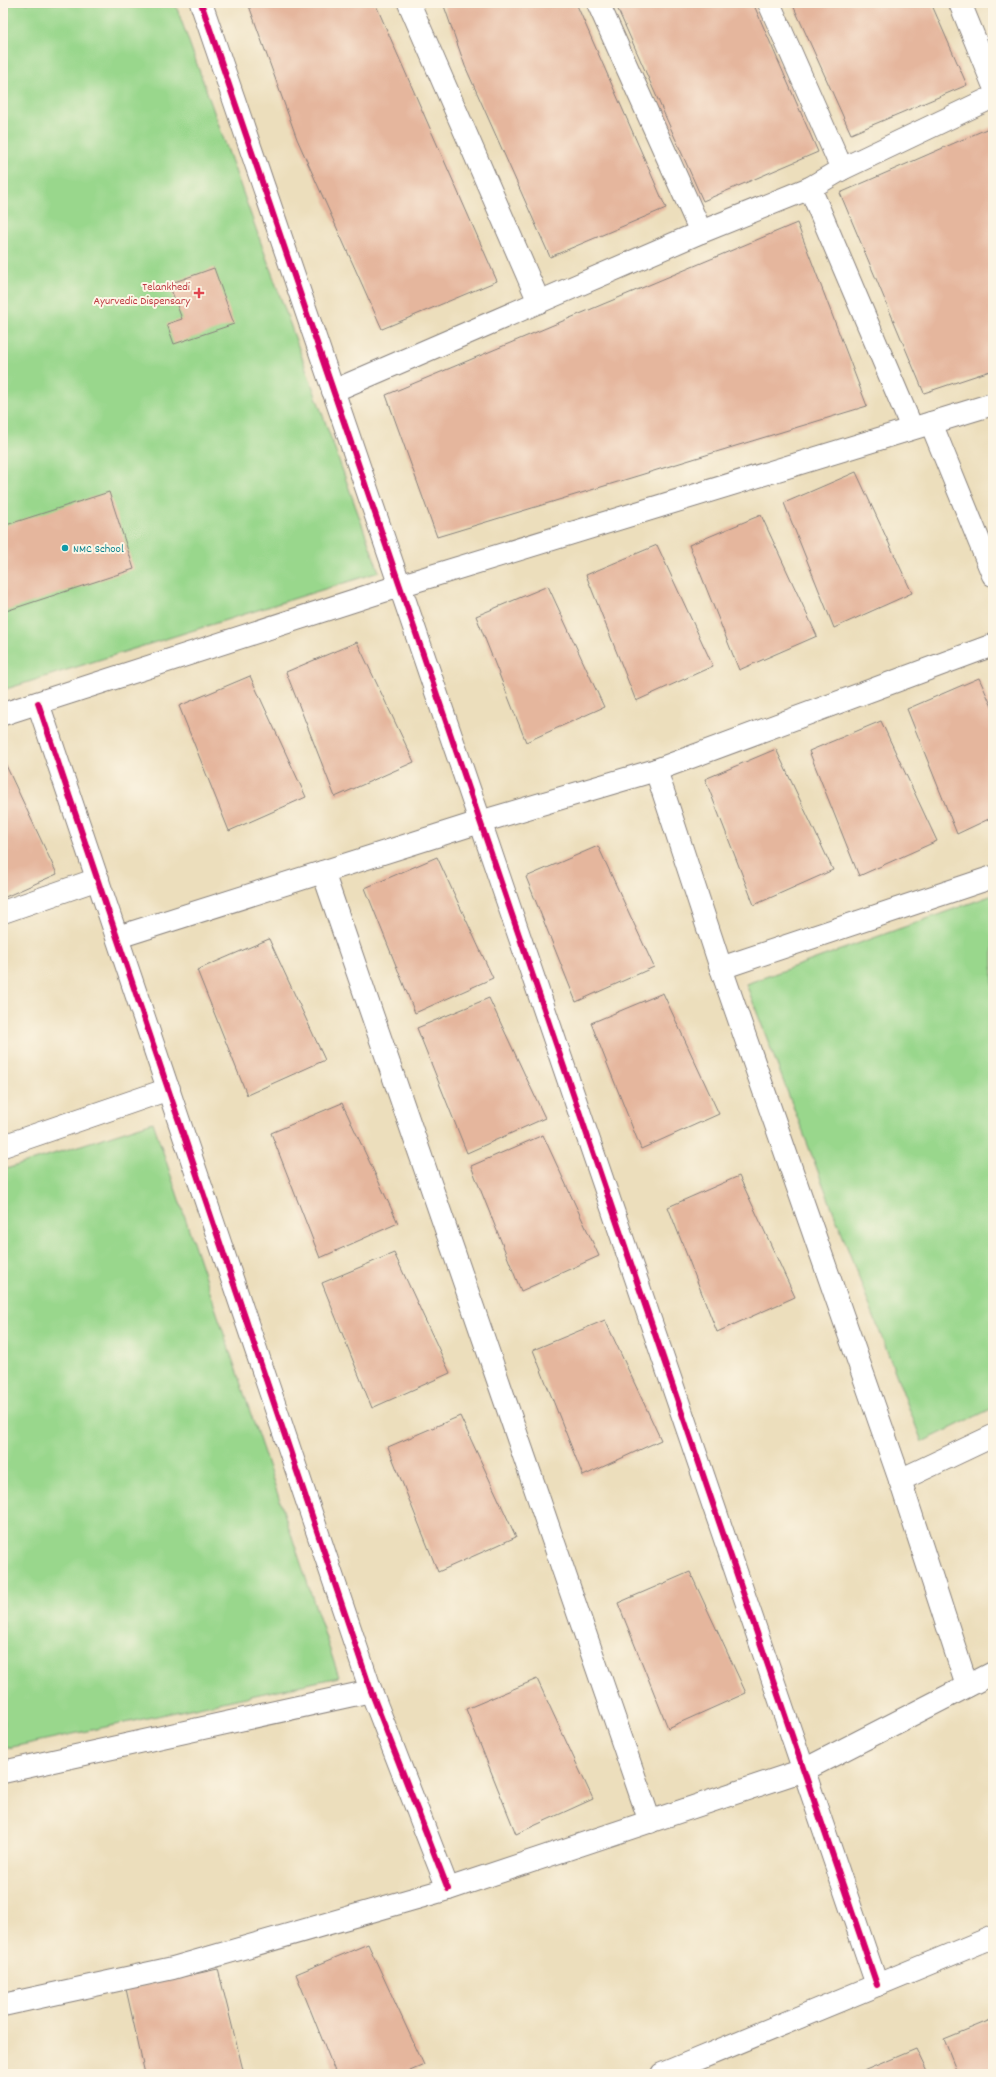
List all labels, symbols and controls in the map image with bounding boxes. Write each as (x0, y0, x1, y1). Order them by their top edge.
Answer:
place label: Telankhedi Ayurvedic Dispensary (93, 279, 191, 310)
marker: Telankhedi Ayurvedic Dispensary (193, 287, 205, 299)
place label: NMC School (73, 541, 124, 558)
marker: NMC School (60, 543, 70, 553)

